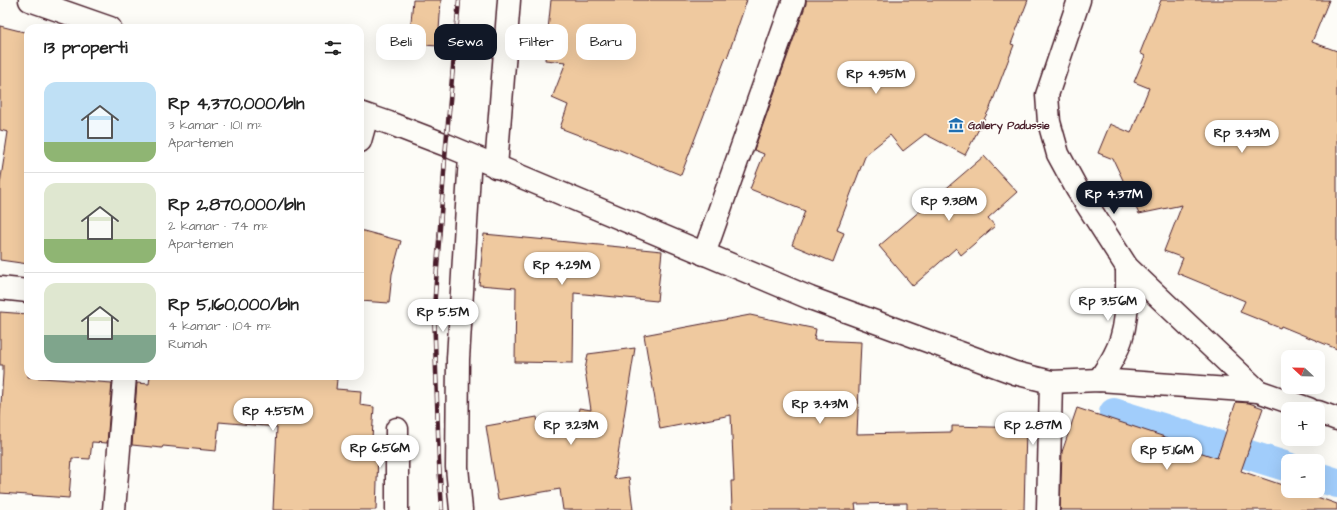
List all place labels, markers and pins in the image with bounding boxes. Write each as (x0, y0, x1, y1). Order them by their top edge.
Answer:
pin: Rp 4.95M (835, 61, 917, 95)
museum icon: Gallery Padussie (947, 116, 965, 134)
place label: Gallery Padussie (968, 118, 1050, 135)
pin: Rp 3.43M (1201, 120, 1283, 154)
pin: Rp 4.37M (1073, 181, 1155, 215)
pin: Rp 9.38M (908, 188, 990, 222)
pin: Rp 4.29M (521, 252, 603, 286)
pin: Rp 3.56M (1067, 288, 1149, 322)
pin: Rp 5.5M (406, 299, 480, 333)
pin: Rp 3.43M (779, 391, 861, 425)
pin: Rp 4.55M (232, 398, 314, 432)
pin: Rp 3.23M (530, 412, 612, 446)
pin: Rp 2.87M (992, 412, 1074, 446)
pin: Rp 6.56M (339, 435, 421, 469)
pin: Rp 5.16M (1126, 437, 1208, 471)

